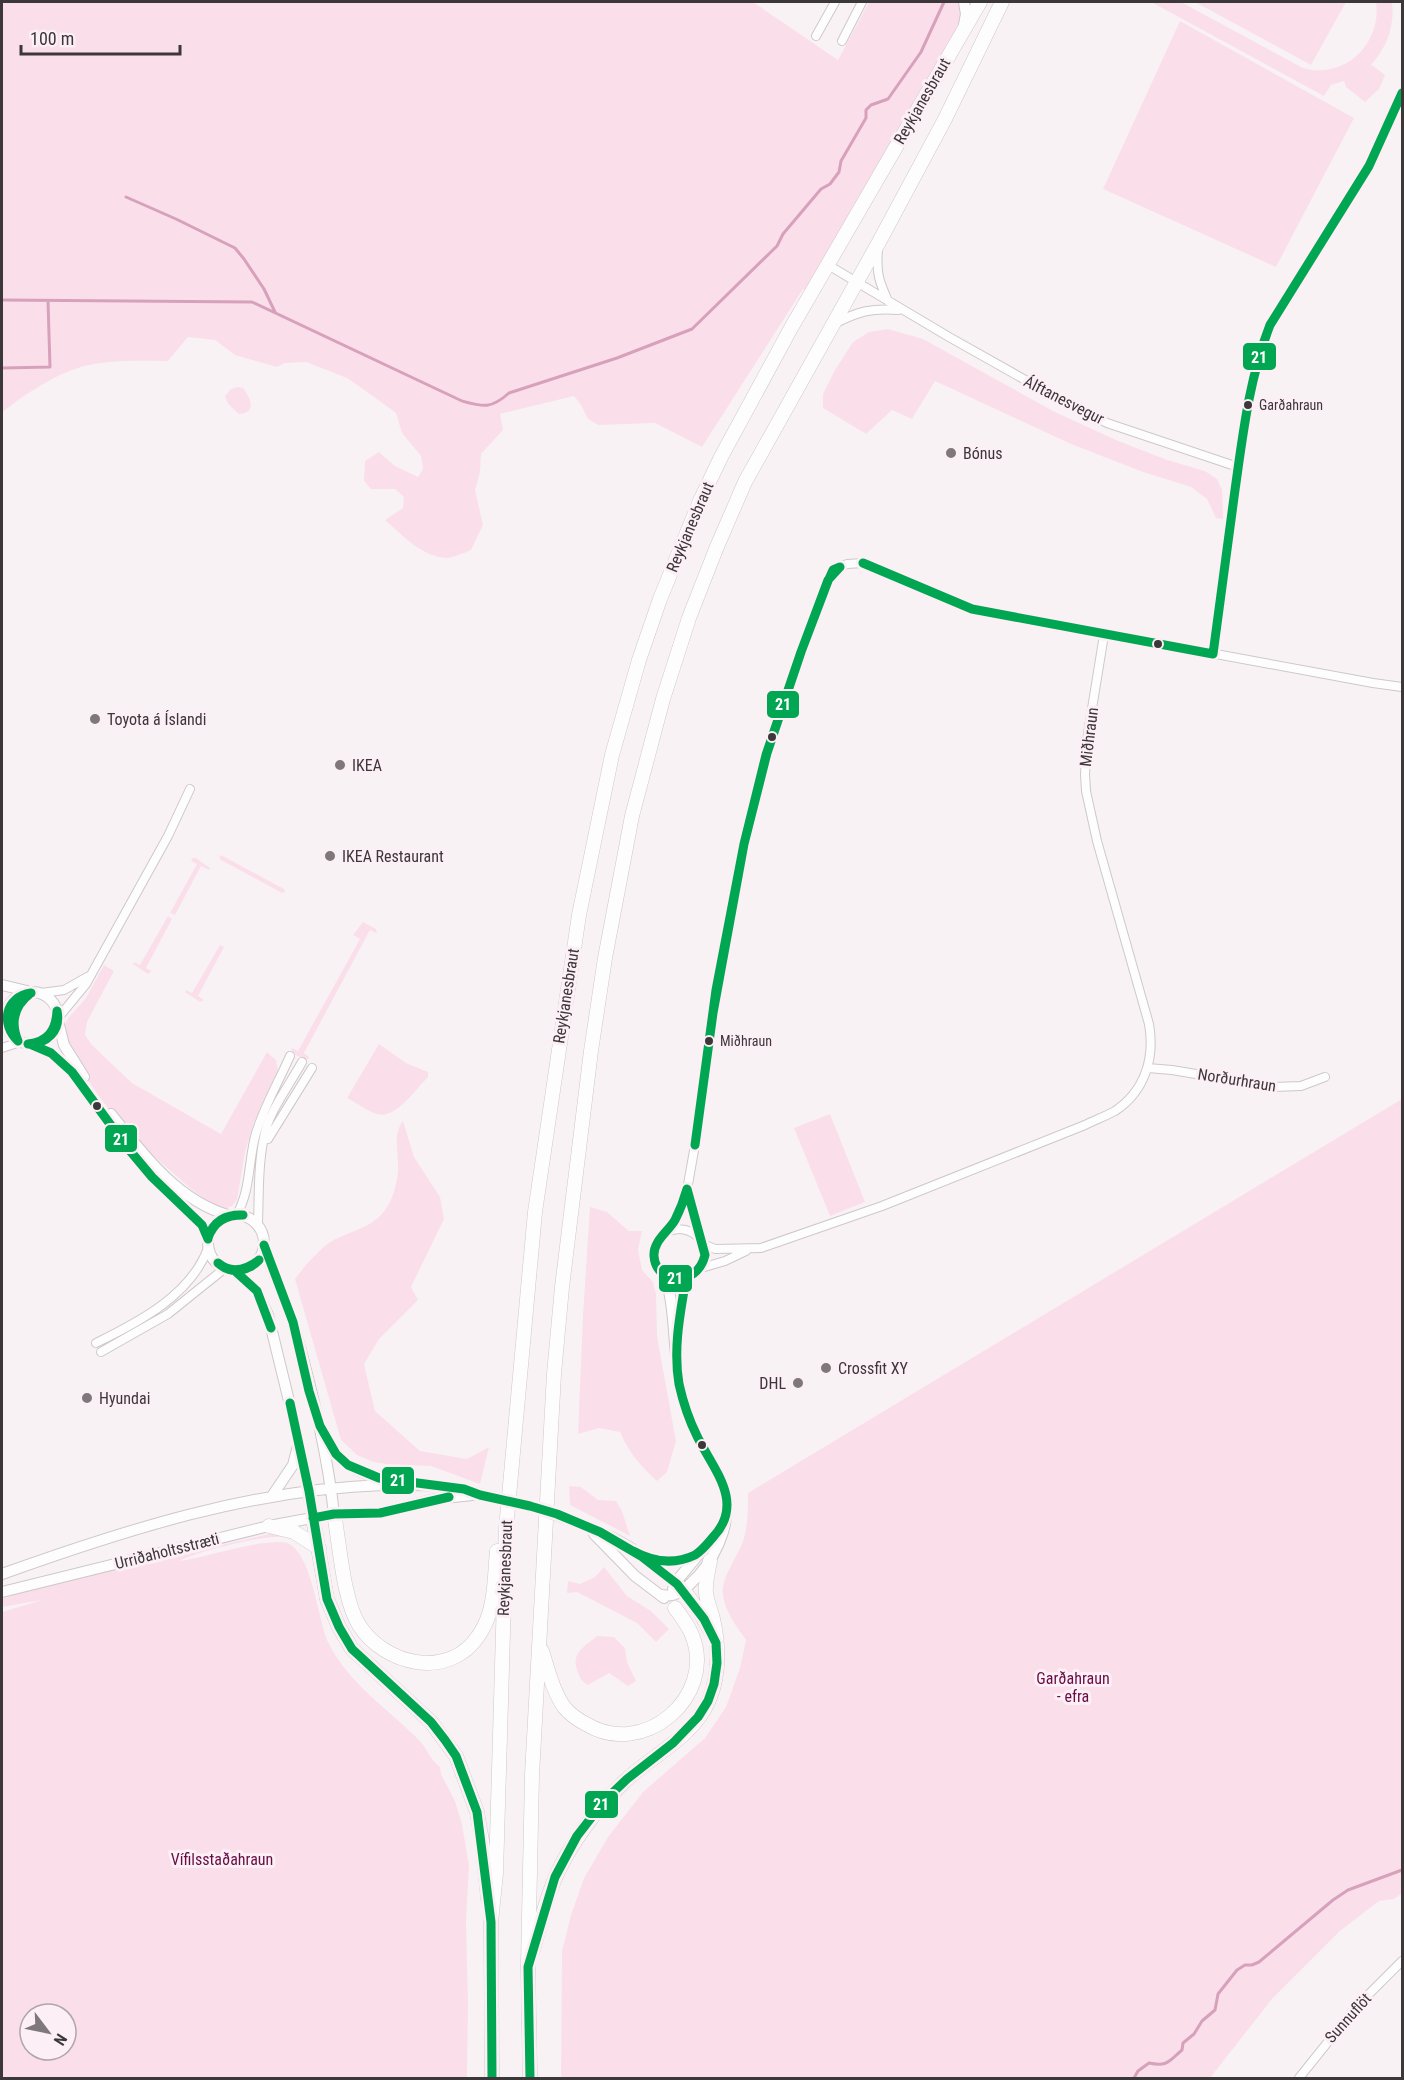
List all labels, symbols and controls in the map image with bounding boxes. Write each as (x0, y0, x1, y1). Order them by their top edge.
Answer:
scale bar (21, 18, 180, 56)
text: 100 m (30, 28, 74, 49)
street label: Reykjanesbraut (890, 54, 954, 147)
line badge: 21 (1242, 342, 1277, 371)
text: 21 (1251, 348, 1267, 367)
street label: Álftanesvegur (1021, 372, 1107, 428)
place label: Garðahraun (1259, 397, 1323, 413)
marker: Garðahraun (1242, 399, 1254, 411)
place label: Bónus (963, 444, 1003, 463)
marker: Bónus (944, 446, 958, 460)
street label: Reykjanesbraut (662, 479, 718, 575)
unlabelled marker (1152, 638, 1164, 650)
line badge: 21 (766, 690, 800, 719)
text: 21 (775, 695, 791, 714)
street label: Miðhraun (1076, 706, 1102, 768)
place label: Toyota á Íslandi (107, 710, 206, 729)
marker: Toyota á Íslandi (88, 712, 102, 726)
unlabelled marker (766, 731, 778, 743)
place label: IKEA (352, 756, 382, 775)
marker: IKEA (333, 758, 347, 772)
place label: IKEA Restaurant (342, 847, 444, 866)
marker: IKEA Restaurant (323, 849, 337, 863)
street label: Reykjanesbraut (549, 947, 583, 1045)
place label: Miðhraun (720, 1033, 772, 1049)
marker: Miðhraun (703, 1035, 715, 1047)
street label: Norðurhraun (1196, 1064, 1278, 1096)
unlabelled marker (91, 1100, 103, 1112)
line badge: 21 (104, 1124, 138, 1153)
text: 21 (113, 1130, 129, 1149)
line badge: 21 (658, 1264, 693, 1293)
text: 21 (667, 1269, 683, 1288)
place label: Crossfit XY (838, 1359, 908, 1378)
marker: Crossfit XY (819, 1361, 833, 1375)
place label: DHL (759, 1374, 786, 1393)
marker: DHL (791, 1376, 805, 1390)
place label: Hyundai (99, 1389, 150, 1408)
marker: Hyundai (80, 1391, 94, 1405)
unlabelled marker (696, 1439, 708, 1451)
line badge: 21 (381, 1466, 415, 1495)
text: 21 (390, 1471, 406, 1490)
street label: Reykjanesbraut (494, 1519, 516, 1616)
street label: Urriðaholtsstræti (113, 1529, 221, 1573)
park label: Garðahraun - efra (1036, 1669, 1110, 1706)
line badge: 21 (584, 1790, 619, 1819)
text: 21 (593, 1795, 609, 1814)
park label: Vífilsstaðahraun (171, 1850, 273, 1869)
street label: Sunnuflöt (1321, 1989, 1375, 2047)
north arrow (18, 2002, 78, 2062)
text: N (50, 2030, 71, 2049)

